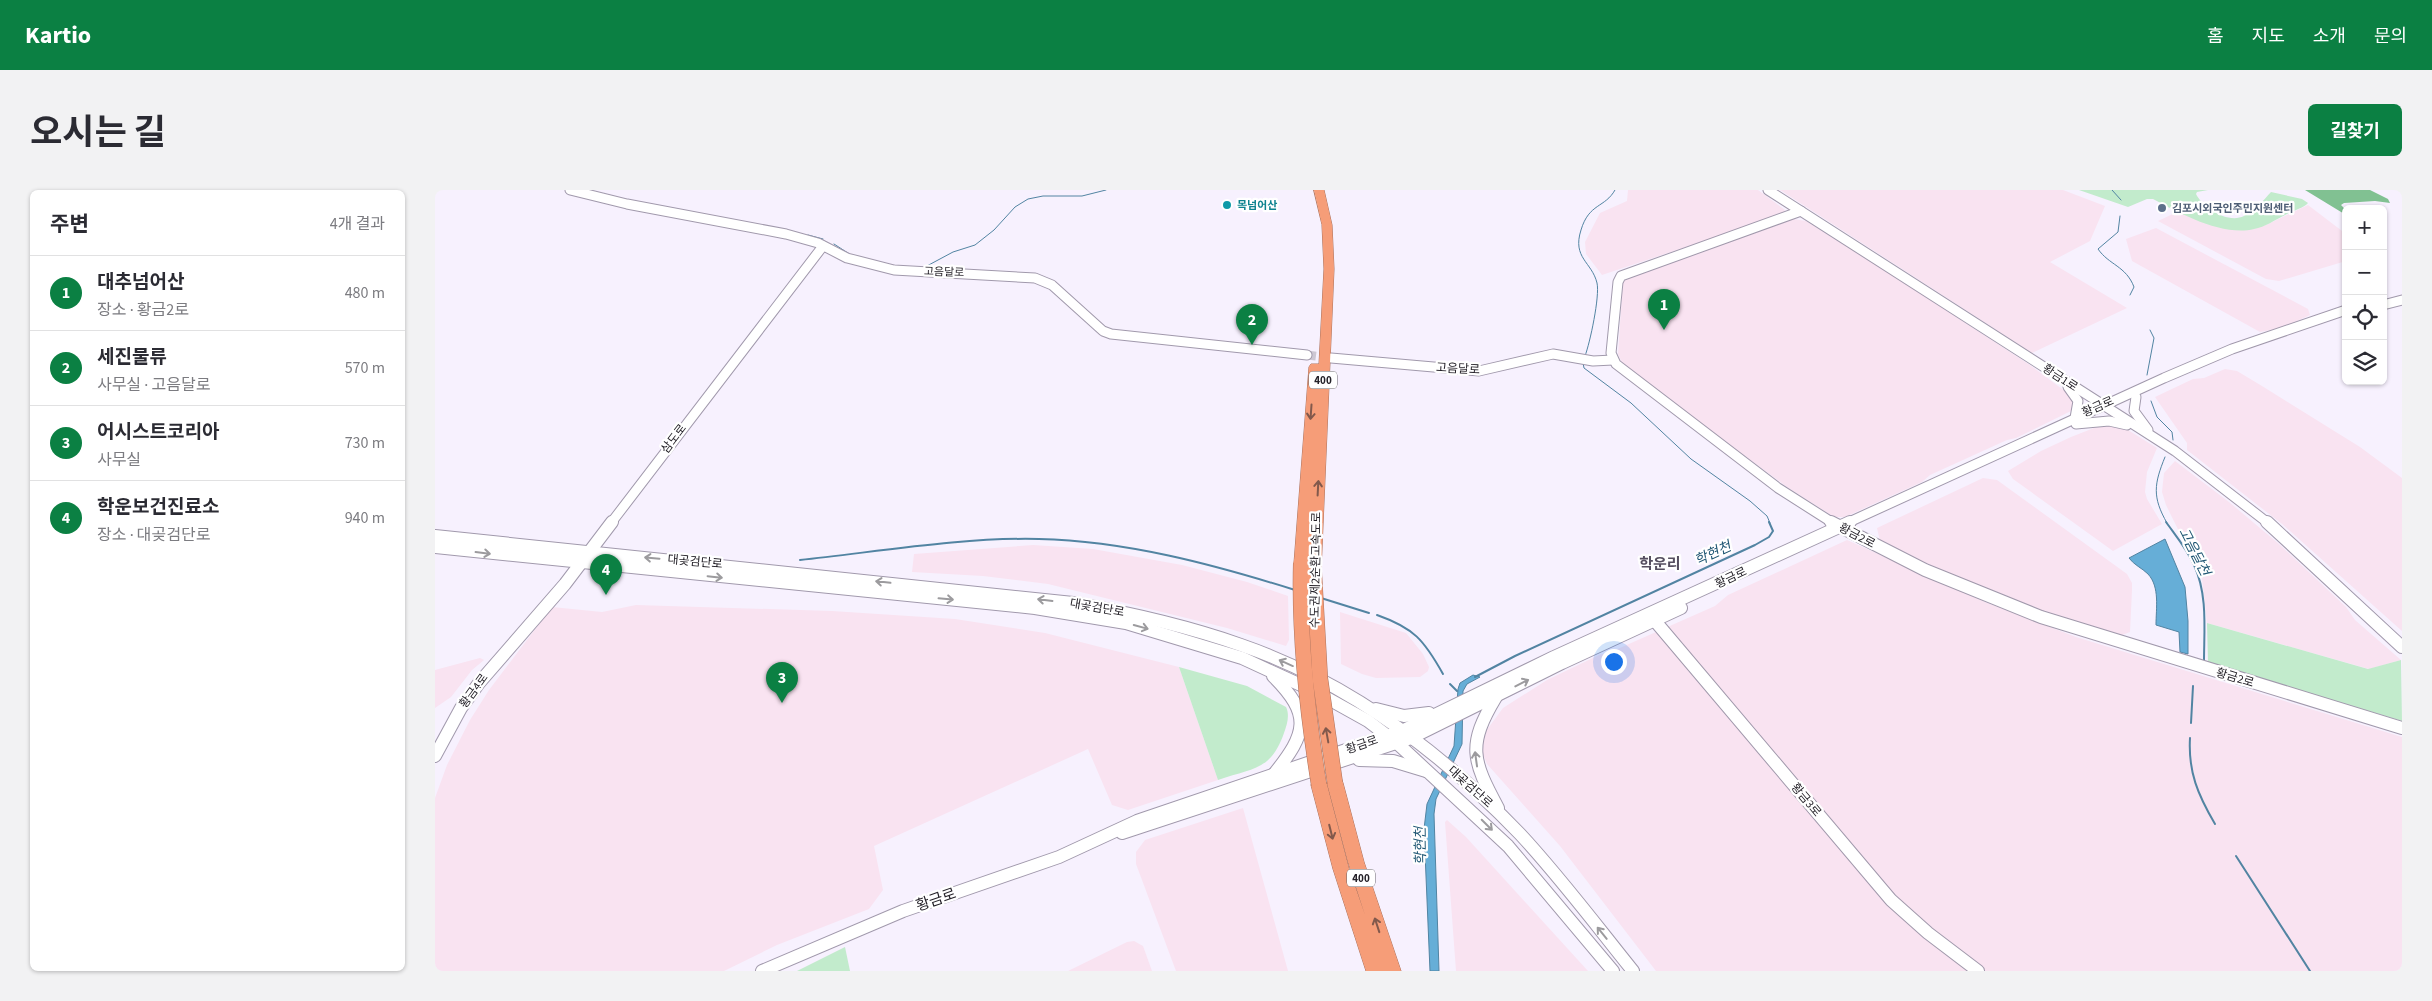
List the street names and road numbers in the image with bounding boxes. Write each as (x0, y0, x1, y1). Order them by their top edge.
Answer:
street label: 고음달로 (924, 264, 964, 280)
street label: 고음달로 (1435, 359, 1481, 379)
street label: 황금1로 (2039, 360, 2081, 396)
road number: 400 (1309, 372, 1337, 388)
street label: 황금로 (2079, 392, 2117, 422)
street label: 삼도로 (657, 421, 691, 457)
street label: 수도권제2순환고속도로 (1306, 512, 1326, 628)
street label: 황금2로 (1836, 519, 1878, 553)
street label: 대곶검단로 (667, 551, 723, 573)
street label: 황금로 (1712, 563, 1750, 593)
street label: 대곶검단로 (1068, 595, 1126, 621)
street label: 황금2로 (2214, 664, 2256, 692)
street label: 황금4로 (456, 670, 492, 712)
street label: 황금로 (1344, 732, 1380, 758)
street label: 대곶검단로 (1444, 762, 1496, 812)
street label: 황금3로 (1787, 780, 1825, 820)
road number: 400 (1347, 870, 1375, 886)
street label: 황금로 (913, 883, 959, 917)

